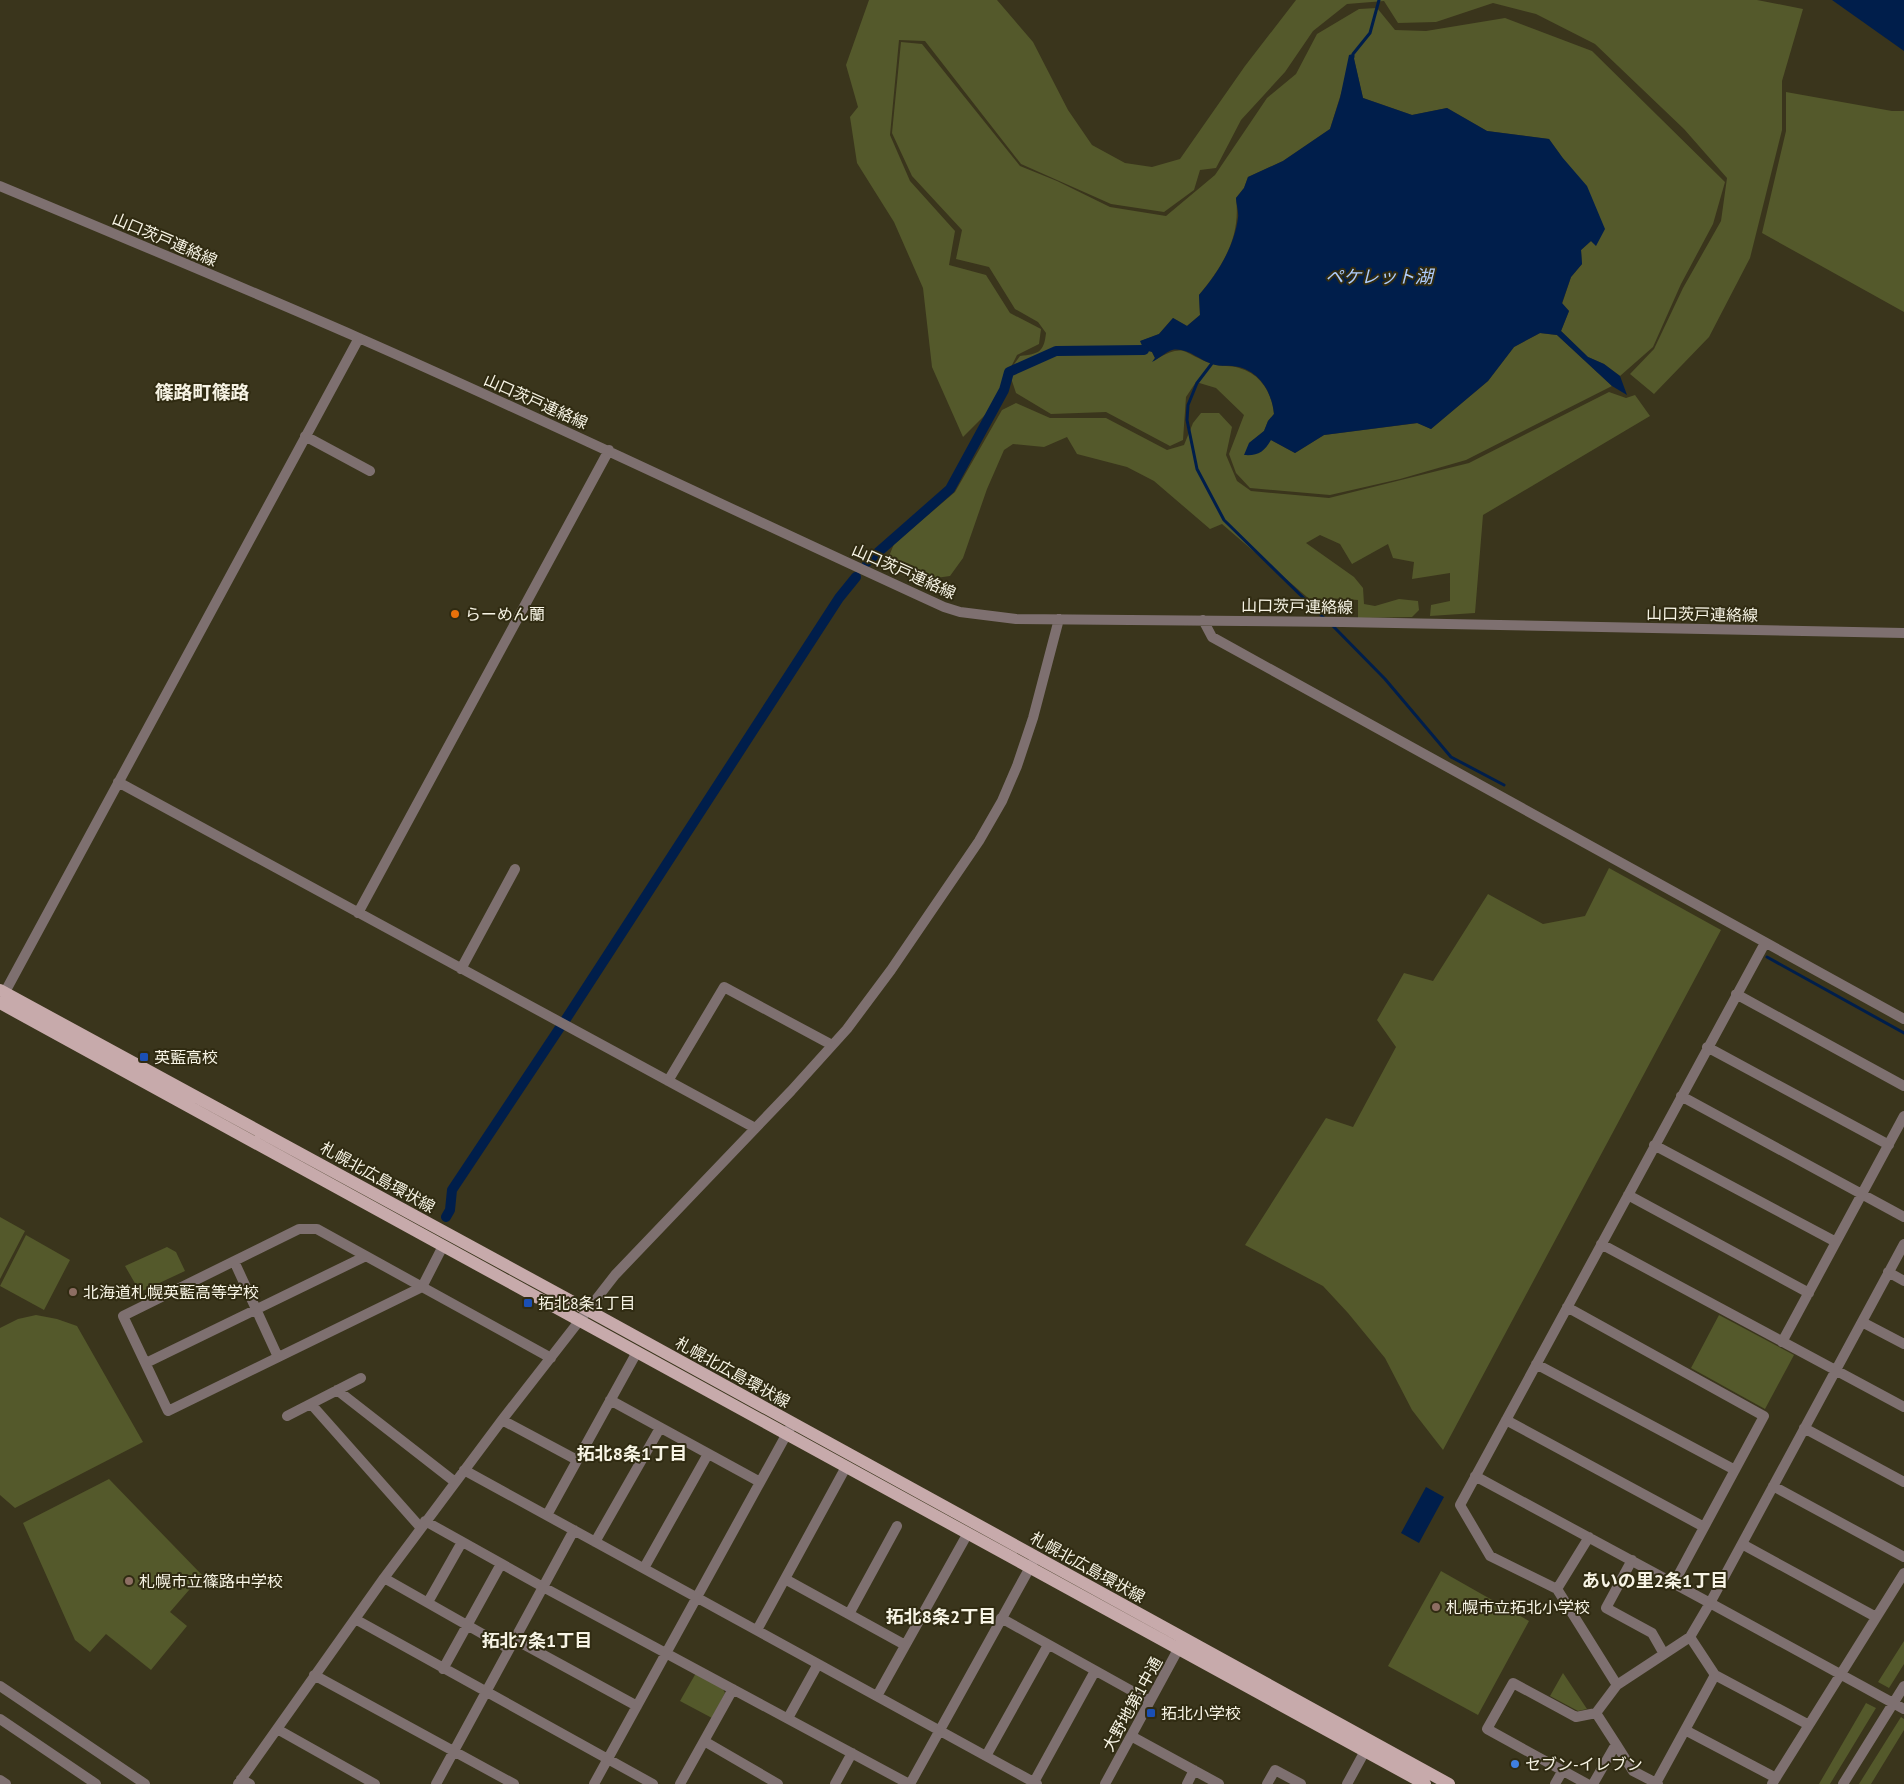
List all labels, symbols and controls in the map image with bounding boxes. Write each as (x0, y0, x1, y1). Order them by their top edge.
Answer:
street label: 山口茨戸連絡線 (110, 208, 220, 270)
water label: ペケレット湖 (1325, 265, 1436, 288)
street label: 山口茨戸連絡線 (481, 369, 591, 433)
district label: 篠路町篠路 (154, 380, 250, 404)
street label: 山口茨戸連絡線 (849, 539, 959, 603)
street label: 山口茨戸連絡線 (1241, 595, 1353, 617)
street label: 山口茨戸連絡線 (1646, 603, 1758, 625)
place label: らーめん蘭 (465, 604, 545, 624)
marker: らーめん蘭 (449, 608, 461, 620)
place label: 英藍高校 (154, 1047, 218, 1067)
marker: 英藍高校 (138, 1051, 150, 1063)
street label: 札幌北広島環状線 (317, 1137, 439, 1217)
place label: 北海道札幌英藍高等学校 (83, 1282, 259, 1302)
marker: 北海道札幌英藍高等学校 (67, 1286, 79, 1298)
place label: 拓北8条1丁目 (538, 1293, 635, 1313)
marker: 拓北8条1丁目 (522, 1297, 534, 1309)
street label: 札幌北広島環状線 (672, 1332, 794, 1412)
district label: 拓北8条1丁目 (577, 1442, 687, 1465)
street label: 札幌北広島環状線 (1027, 1527, 1149, 1607)
district label: あいの里2条1丁目 (1582, 1569, 1728, 1592)
place label: 札幌市立篠路中学校 (139, 1571, 283, 1591)
marker: 札幌市立篠路中学校 (123, 1575, 135, 1587)
place label: 札幌市立拓北小学校 (1446, 1597, 1590, 1617)
marker: 札幌市立拓北小学校 (1430, 1601, 1442, 1613)
district label: 拓北8条2丁目 (886, 1605, 996, 1628)
district label: 拓北7条1丁目 (482, 1629, 592, 1652)
street label: 大野地第1中通 (1098, 1653, 1166, 1755)
place label: 拓北小学校 (1161, 1703, 1241, 1723)
marker: 拓北小学校 (1145, 1707, 1157, 1719)
place label: セブン-イレブン (1525, 1754, 1643, 1774)
marker: セブン-イレブン (1509, 1758, 1521, 1770)

